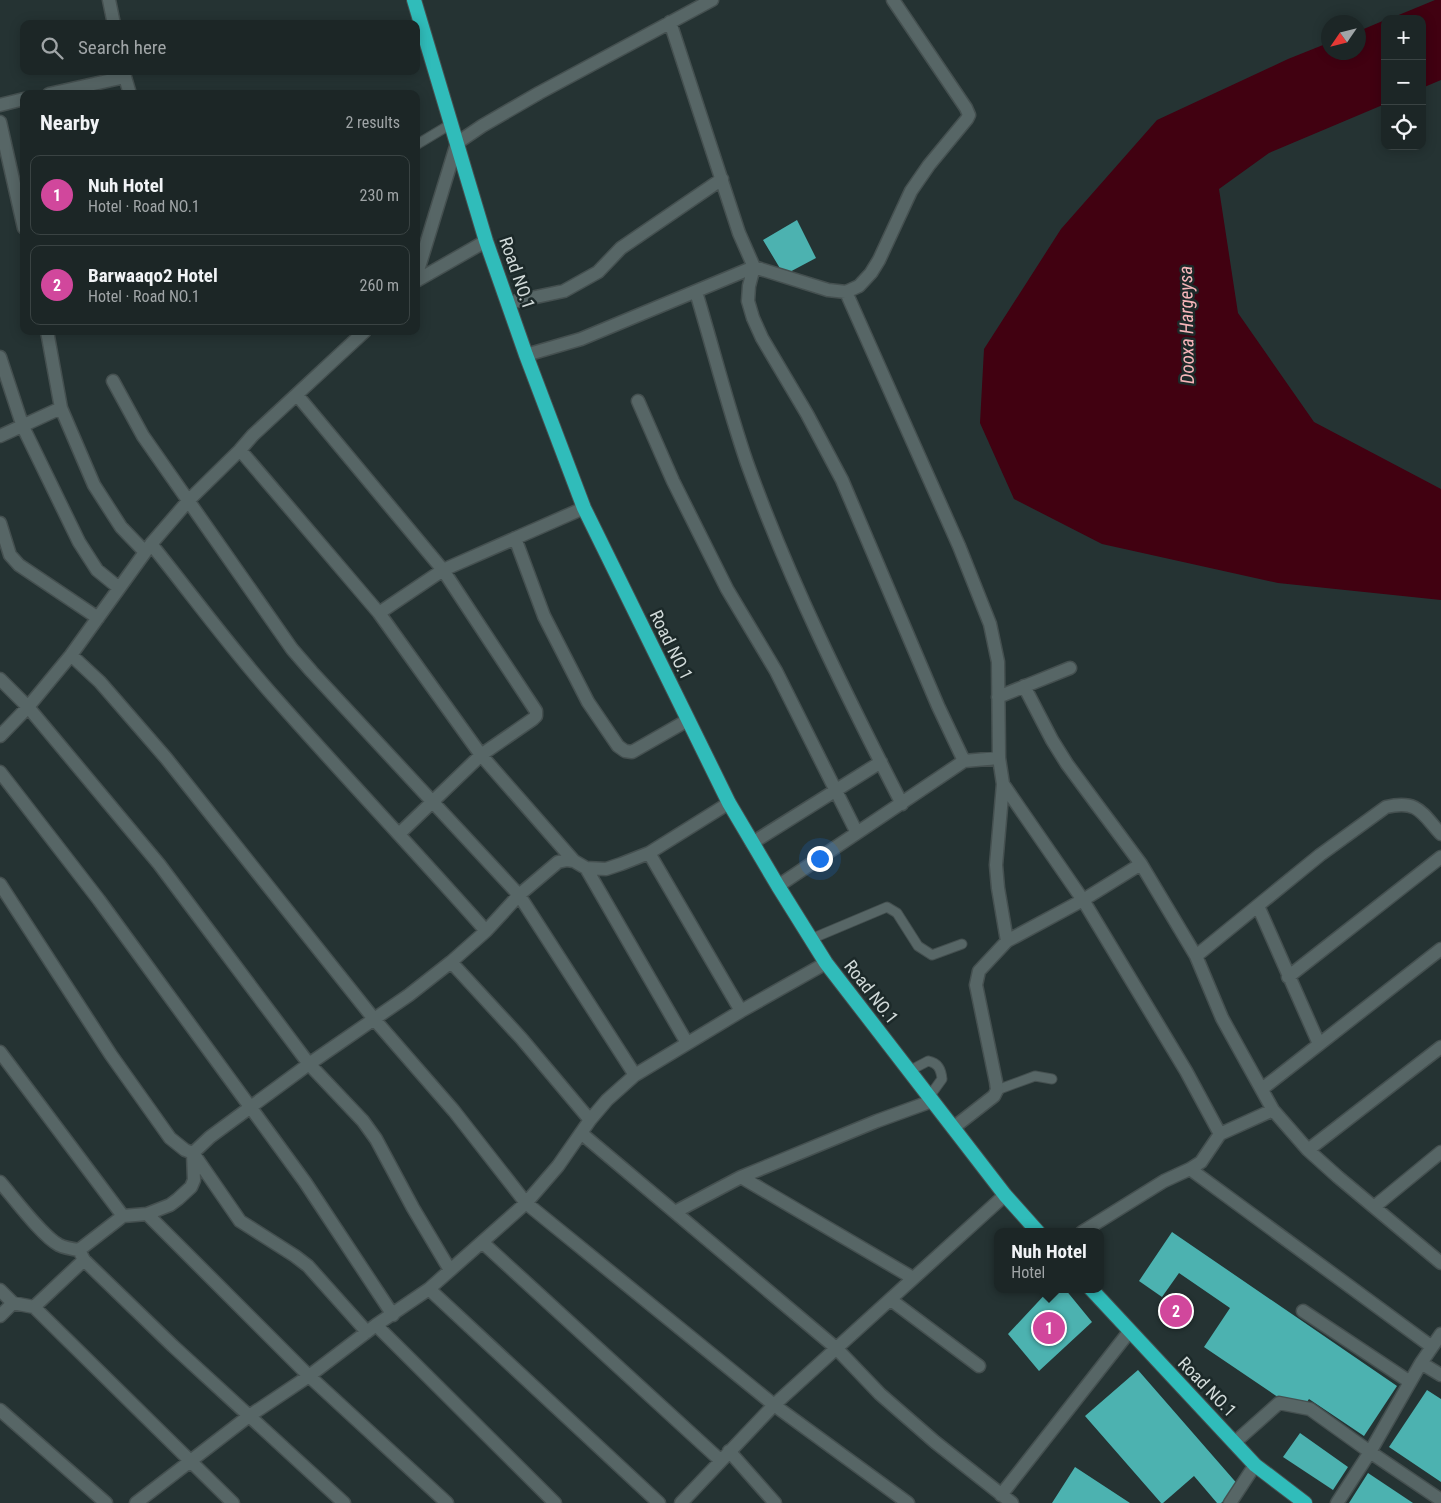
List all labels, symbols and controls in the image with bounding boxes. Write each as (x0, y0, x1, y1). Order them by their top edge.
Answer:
north arrow (1321, 15, 1366, 60)
map controls (1381, 15, 1426, 150)
button: + (1381, 15, 1426, 60)
search box (20, 20, 420, 75)
icon: search (38, 34, 66, 62)
text: Search here (78, 36, 166, 59)
button: − (1381, 60, 1426, 105)
button: locate (1381, 105, 1426, 150)
text: Nearby (40, 111, 99, 135)
text: 2 results (345, 113, 400, 132)
text: Nuh Hotel (88, 174, 164, 197)
text: 1 (53, 186, 61, 205)
text: 230 m (360, 186, 399, 205)
text: Hotel · Road NO.1 (88, 197, 200, 216)
street label: Road NO.1 (495, 234, 540, 312)
text: Barwaaqo2 Hotel (88, 264, 218, 287)
water label: Dooxa Hargeysa (1174, 266, 1199, 384)
text: 2 (53, 276, 61, 295)
text: 260 m (360, 276, 399, 295)
text: Hotel · Road NO.1 (88, 287, 200, 306)
street label: Road NO.1 (646, 606, 697, 683)
your location (807, 846, 833, 872)
street label: Road NO.1 (840, 956, 903, 1028)
popup (994, 1228, 1104, 1293)
text: Nuh Hotel (1011, 1240, 1087, 1263)
text: Hotel (1011, 1263, 1045, 1282)
pin: 2 (1160, 1292, 1192, 1330)
pin: 1 (1033, 1309, 1065, 1347)
street label: Road NO.1 (1174, 1352, 1241, 1421)

